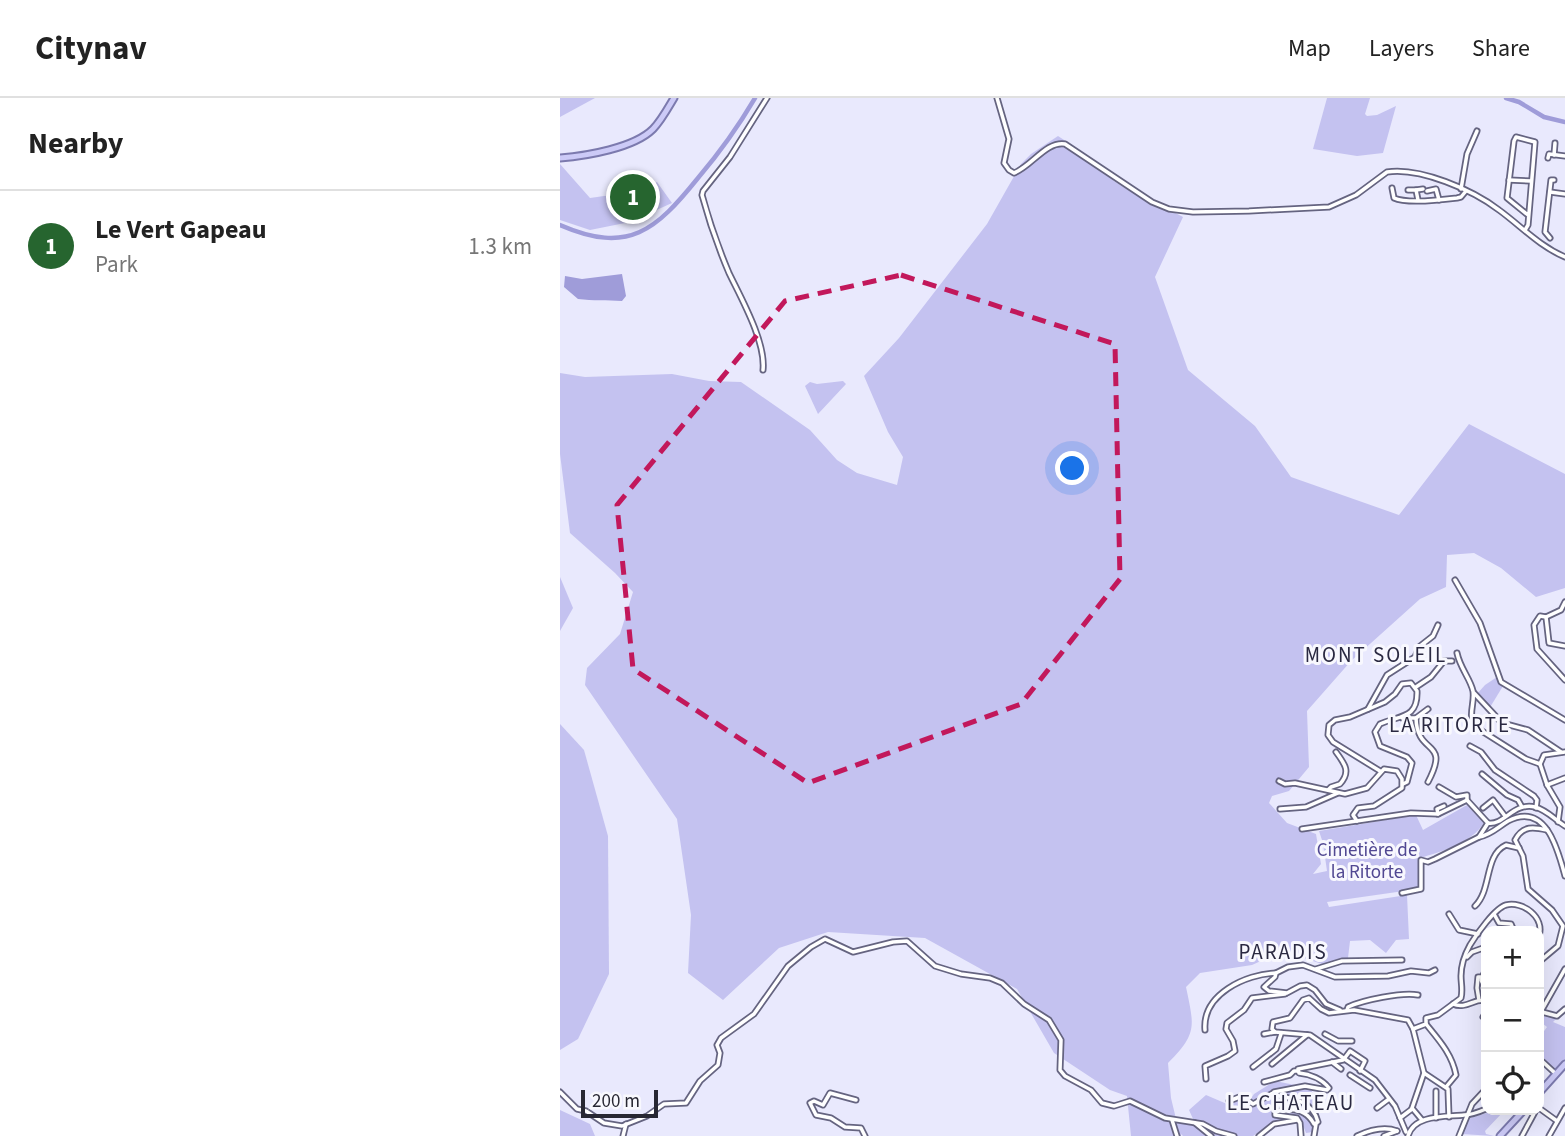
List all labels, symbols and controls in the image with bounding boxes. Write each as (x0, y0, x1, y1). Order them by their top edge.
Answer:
text: Citynav (35, 25, 147, 72)
text: Map (1288, 31, 1331, 66)
text: Layers (1369, 31, 1434, 66)
text: Share (1472, 31, 1530, 66)
text: Nearby (28, 122, 123, 165)
pin: 1 (610, 171, 656, 223)
text: Le Vert Gapeau (95, 211, 267, 248)
text: 1 (45, 230, 57, 263)
text: 1.3 km (468, 230, 532, 263)
text: Park (95, 248, 138, 281)
your location (1055, 451, 1089, 485)
district label: MONT SOLEIL (1305, 640, 1447, 670)
district label: LA RITORTE (1389, 710, 1511, 740)
park label: Cimetière de la Ritorte (1317, 837, 1417, 886)
map controls (1481, 926, 1544, 1115)
button: + (1481, 926, 1544, 989)
district label: PARADIS (1238, 937, 1328, 967)
button: − (1481, 989, 1544, 1052)
button: locate (1481, 1052, 1544, 1115)
scale bar (581, 1087, 658, 1119)
text: 200 m (592, 1088, 640, 1115)
district label: LE CHATEAU (1227, 1088, 1355, 1118)

